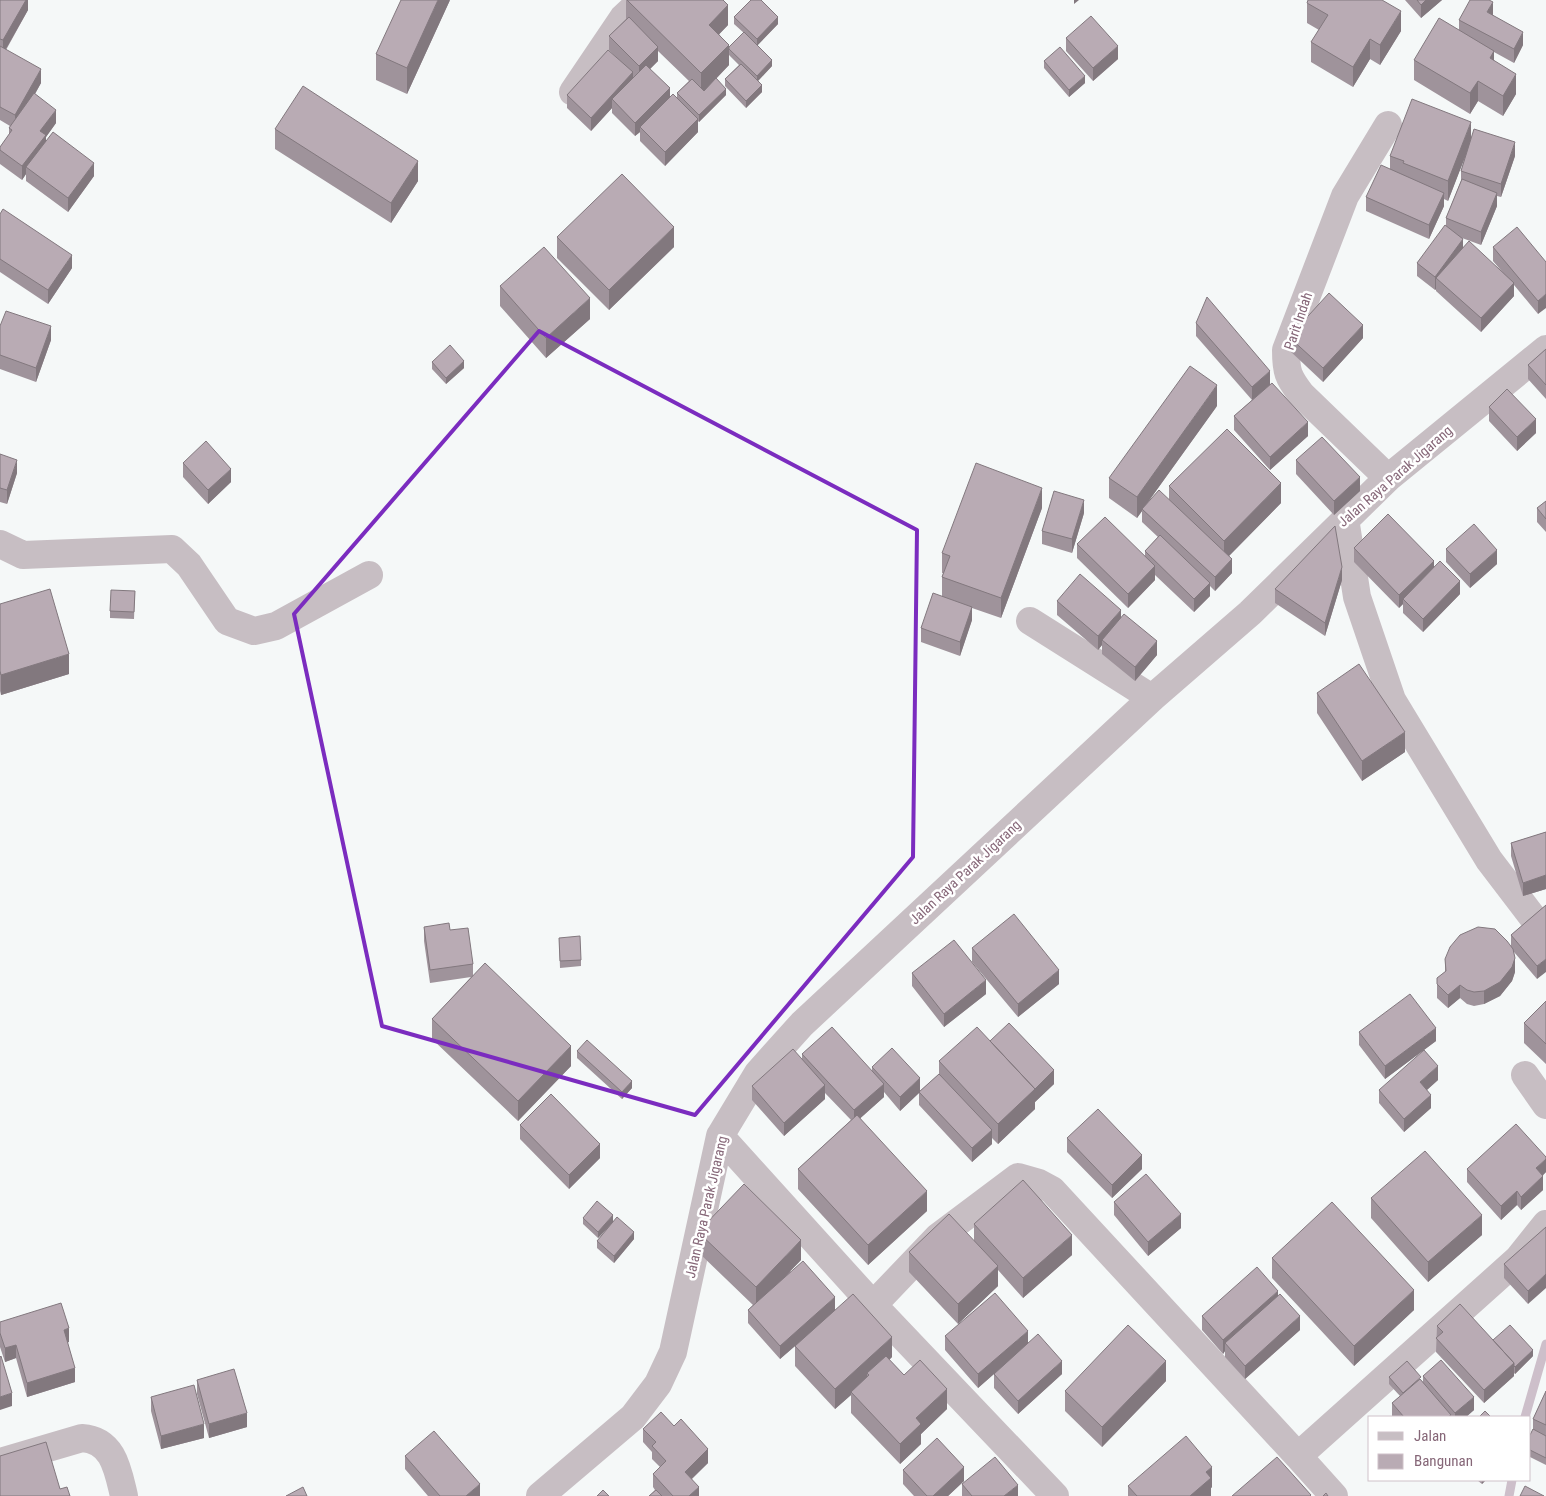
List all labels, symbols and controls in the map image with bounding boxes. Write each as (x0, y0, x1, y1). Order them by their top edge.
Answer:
street label: Parit Indah (1281, 290, 1315, 352)
street label: Jalan Raya Parak Jigarang (1335, 422, 1455, 530)
street label: Jalan Raya Parak Jigarang (906, 816, 1024, 928)
street label: Jalan Raya Parak Jigarang (682, 1134, 730, 1280)
legend (1368, 1416, 1531, 1481)
text: Jalan (1414, 1427, 1446, 1445)
text: Bangunan (1414, 1452, 1473, 1470)

